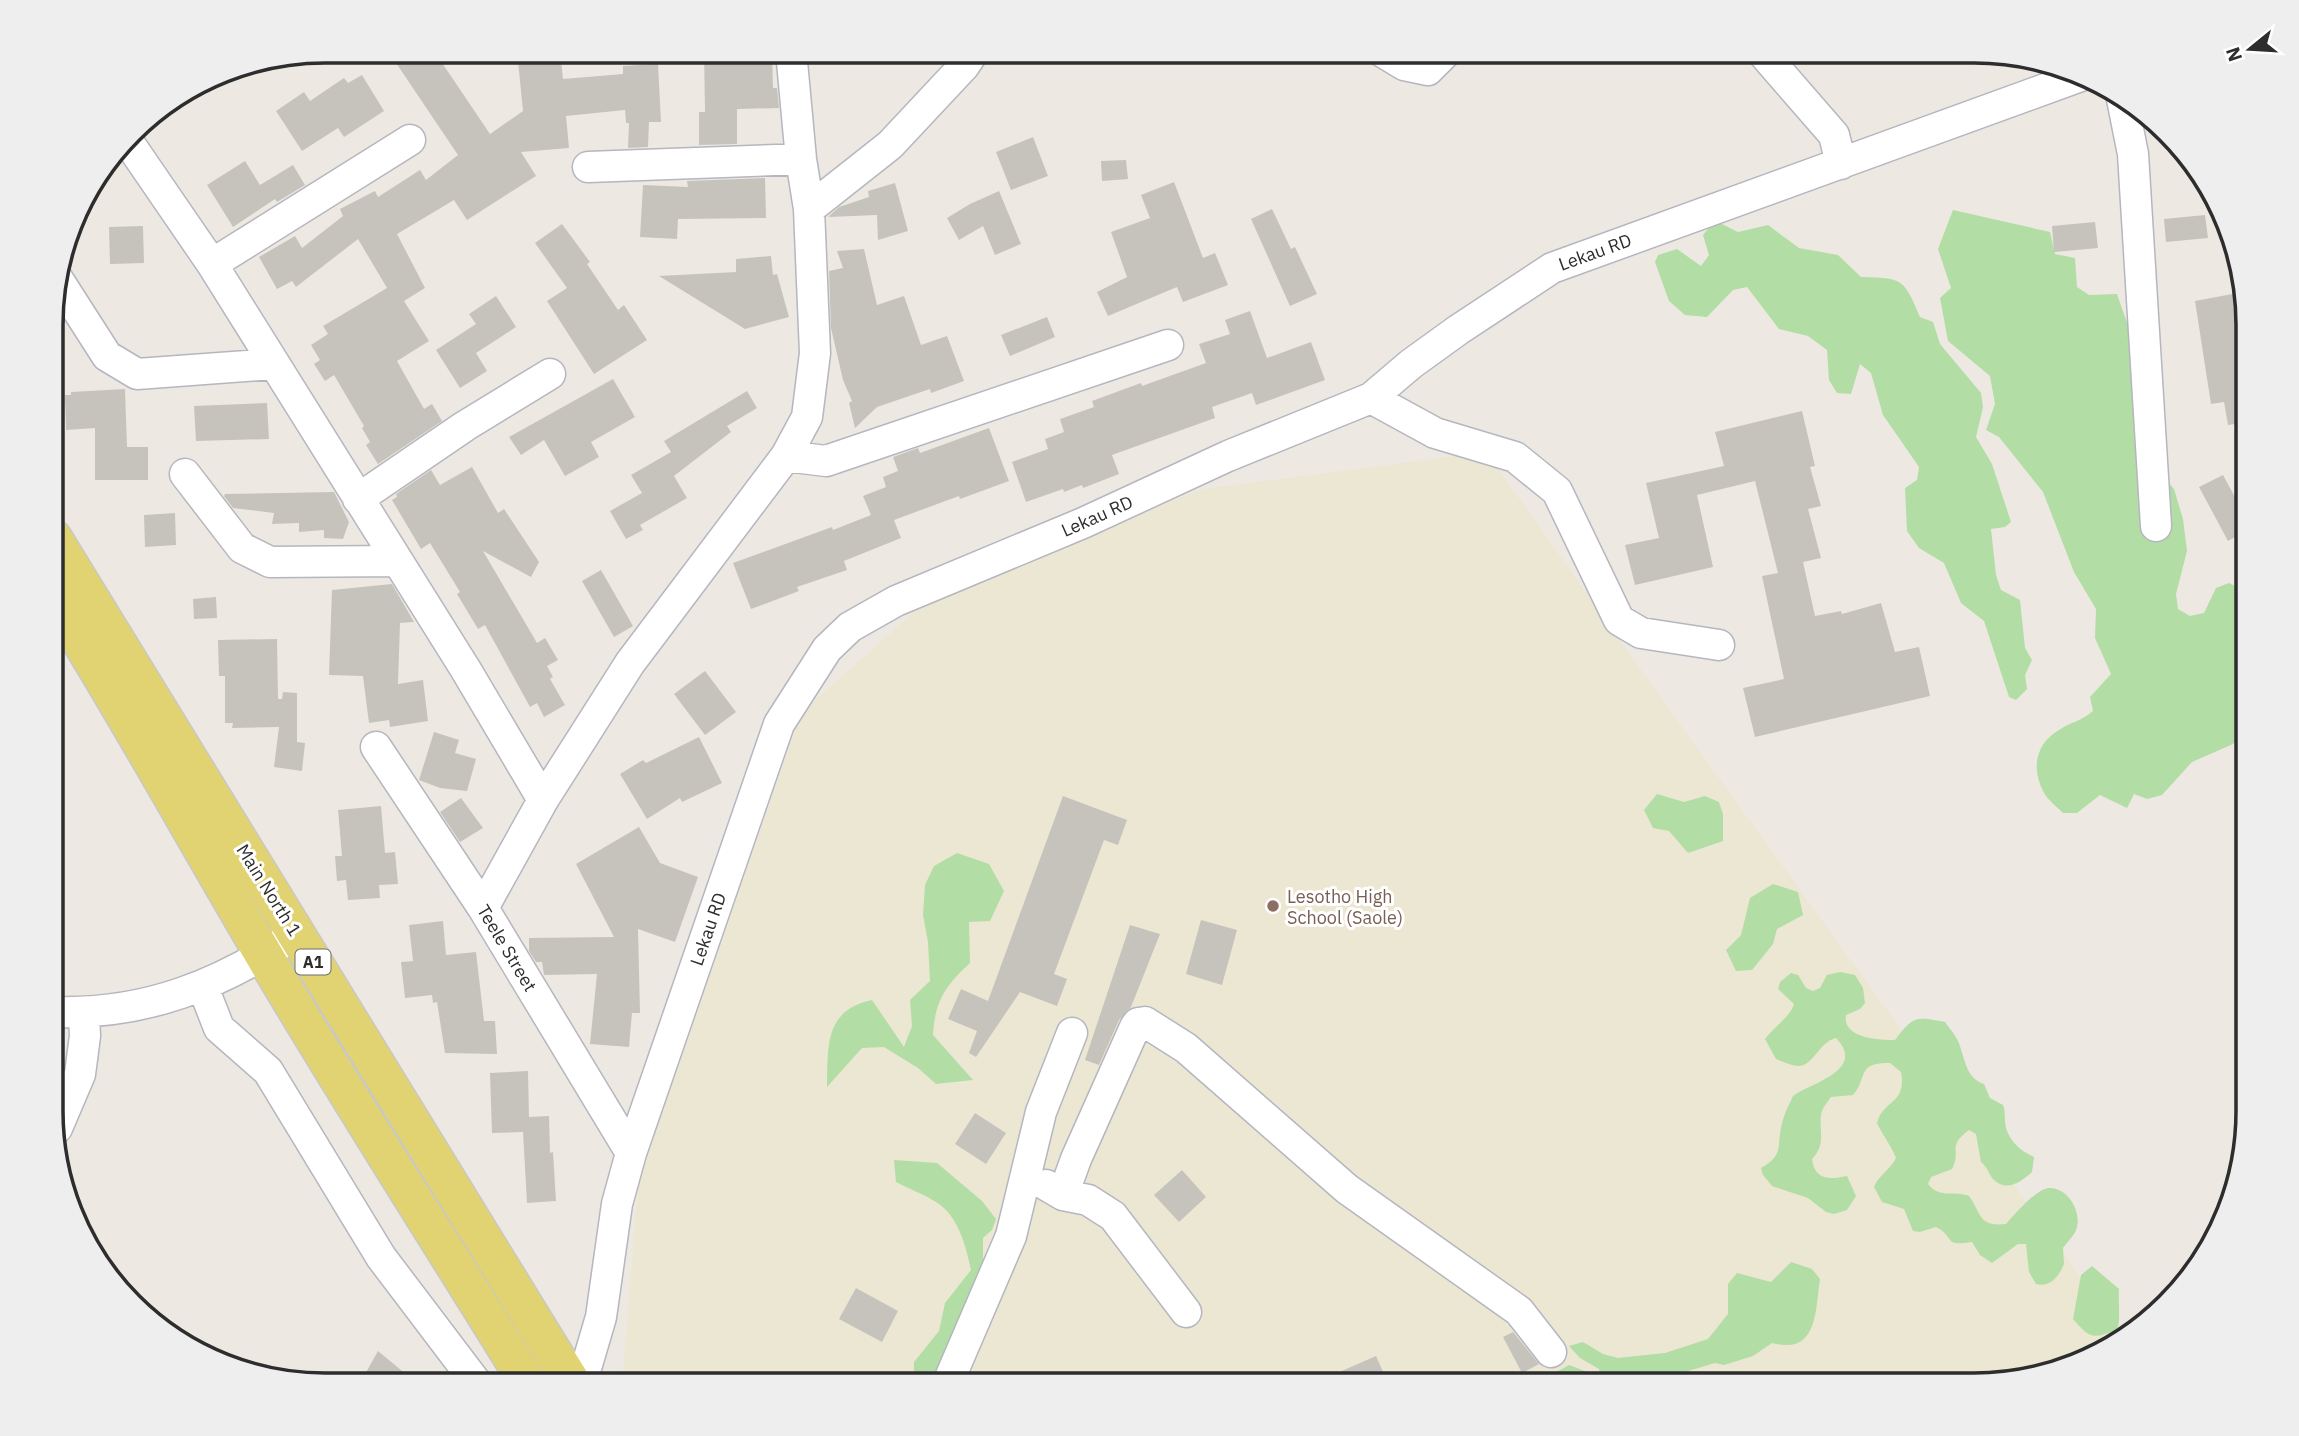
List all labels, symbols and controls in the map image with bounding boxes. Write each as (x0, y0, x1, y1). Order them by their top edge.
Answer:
north arrow (2215, 14, 2285, 84)
text: N (2220, 44, 2247, 65)
street label: Lekau RD (1555, 228, 1635, 276)
street label: Lekau RD (1058, 490, 1136, 542)
street label: Main North 1 (232, 840, 306, 940)
place label: Lesotho High School (Saole) (1287, 885, 1403, 929)
street label: Lekau RD (685, 889, 731, 969)
marker: Lesotho High School (Saole) (1265, 898, 1281, 914)
street label: Teele Street (472, 900, 542, 996)
road number: A1 (296, 950, 330, 974)

